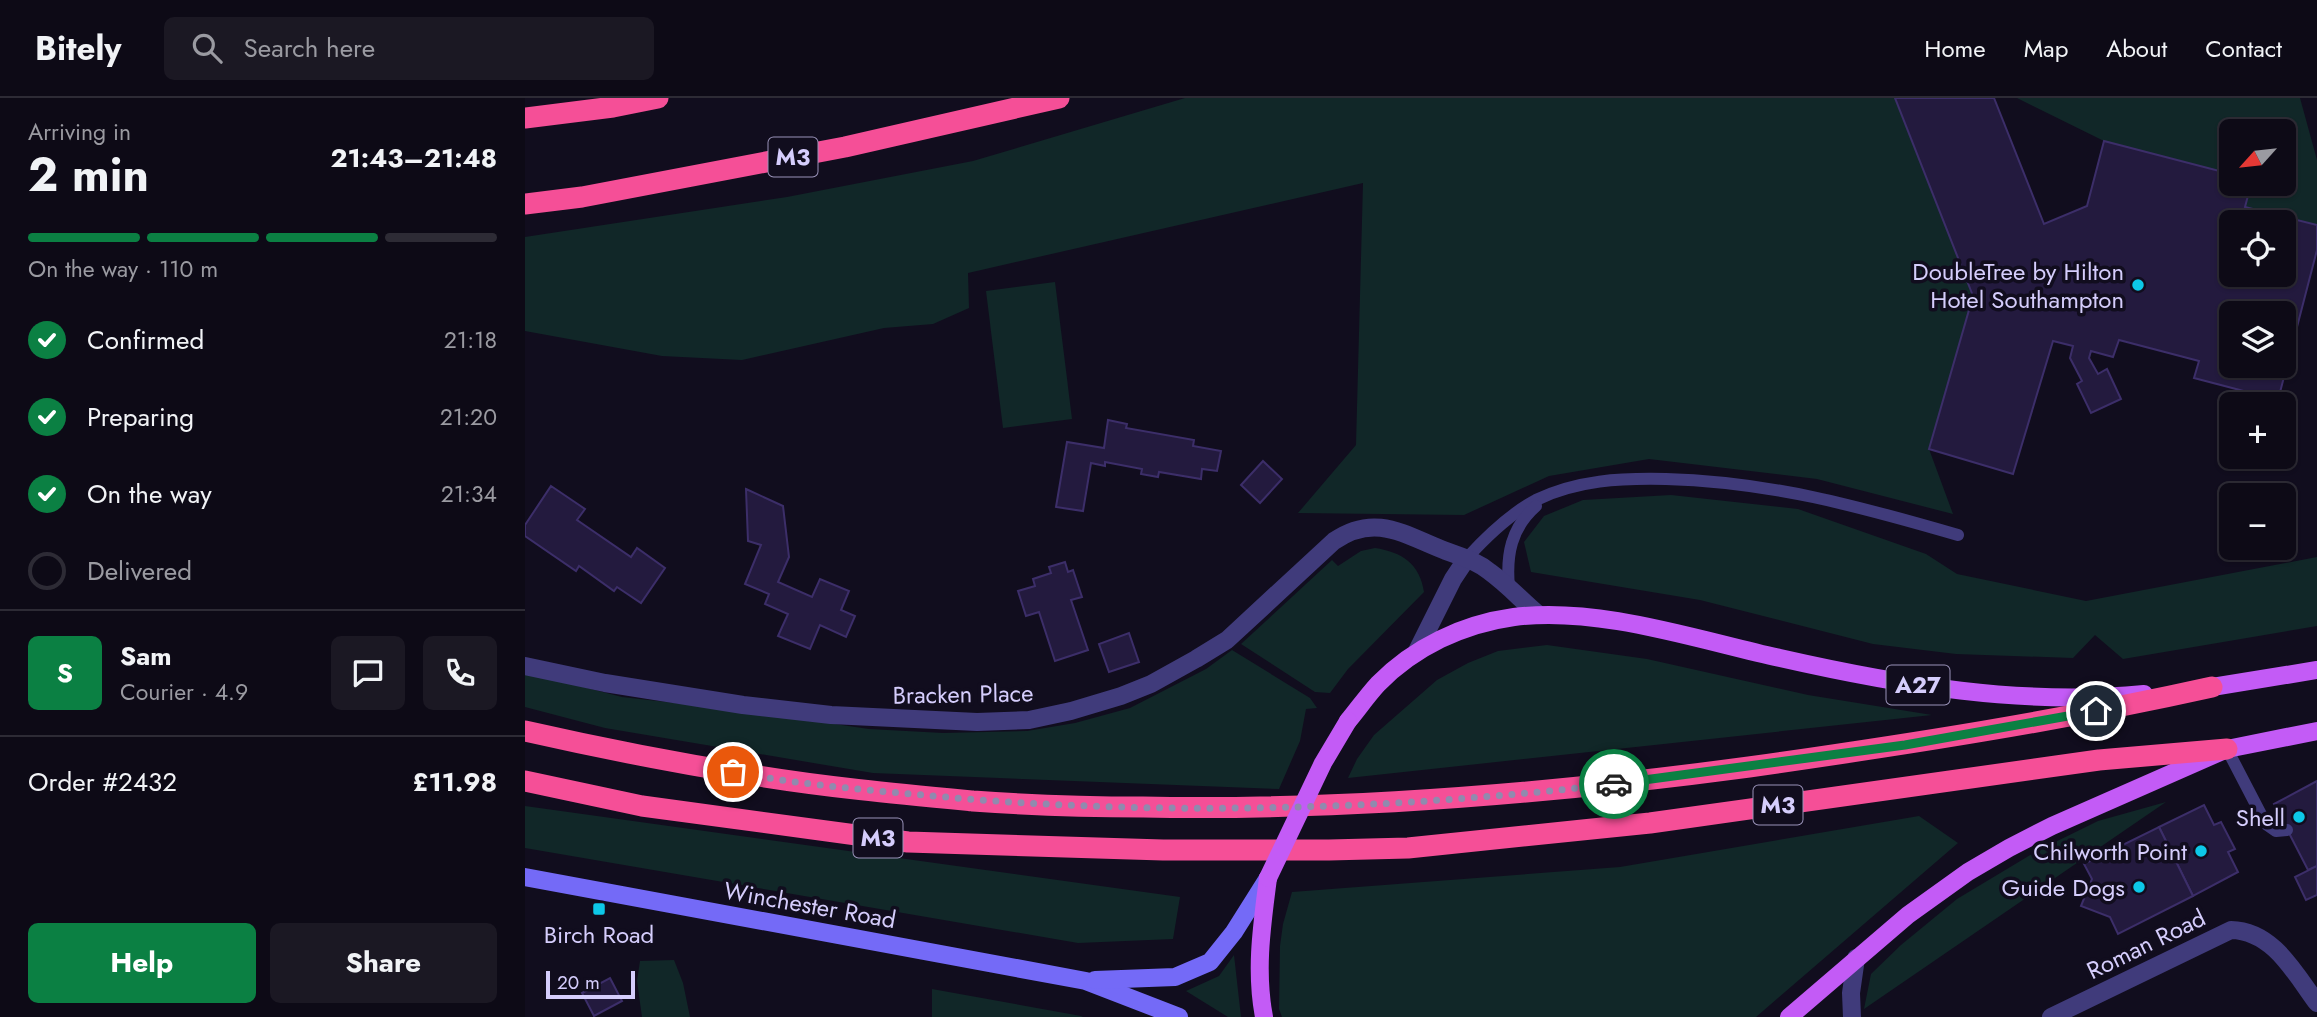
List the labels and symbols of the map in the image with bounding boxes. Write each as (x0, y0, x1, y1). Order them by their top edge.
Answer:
north arrow (2219, 119, 2296, 196)
road number: M3 (769, 138, 817, 176)
place label: DoubleTree by Hilton Hotel Southampton (1912, 254, 2124, 317)
marker: DoubleTree by Hilton Hotel Southampton (2130, 277, 2146, 293)
road number: A27 (1887, 666, 1949, 705)
street label: Bracken Place (892, 675, 1034, 713)
pin (2066, 681, 2126, 741)
pin (703, 742, 763, 802)
courier (1579, 749, 1649, 819)
road number: M3 (1753, 786, 1803, 824)
place label: Shell (2236, 800, 2285, 835)
marker: Shell (2291, 809, 2307, 825)
road number: M3 (853, 818, 903, 858)
place label: Chilworth Point (2033, 834, 2187, 869)
marker: Chilworth Point (2193, 843, 2209, 859)
place label: Guide Dogs (2002, 870, 2125, 905)
street label: Winchester Road (721, 873, 899, 937)
marker: Guide Dogs (2131, 879, 2147, 895)
street label: Roman Road (2081, 900, 2211, 988)
marker: Birch Road (591, 901, 607, 917)
place label: Birch Road (544, 917, 654, 952)
scale bar (546, 968, 635, 1000)

